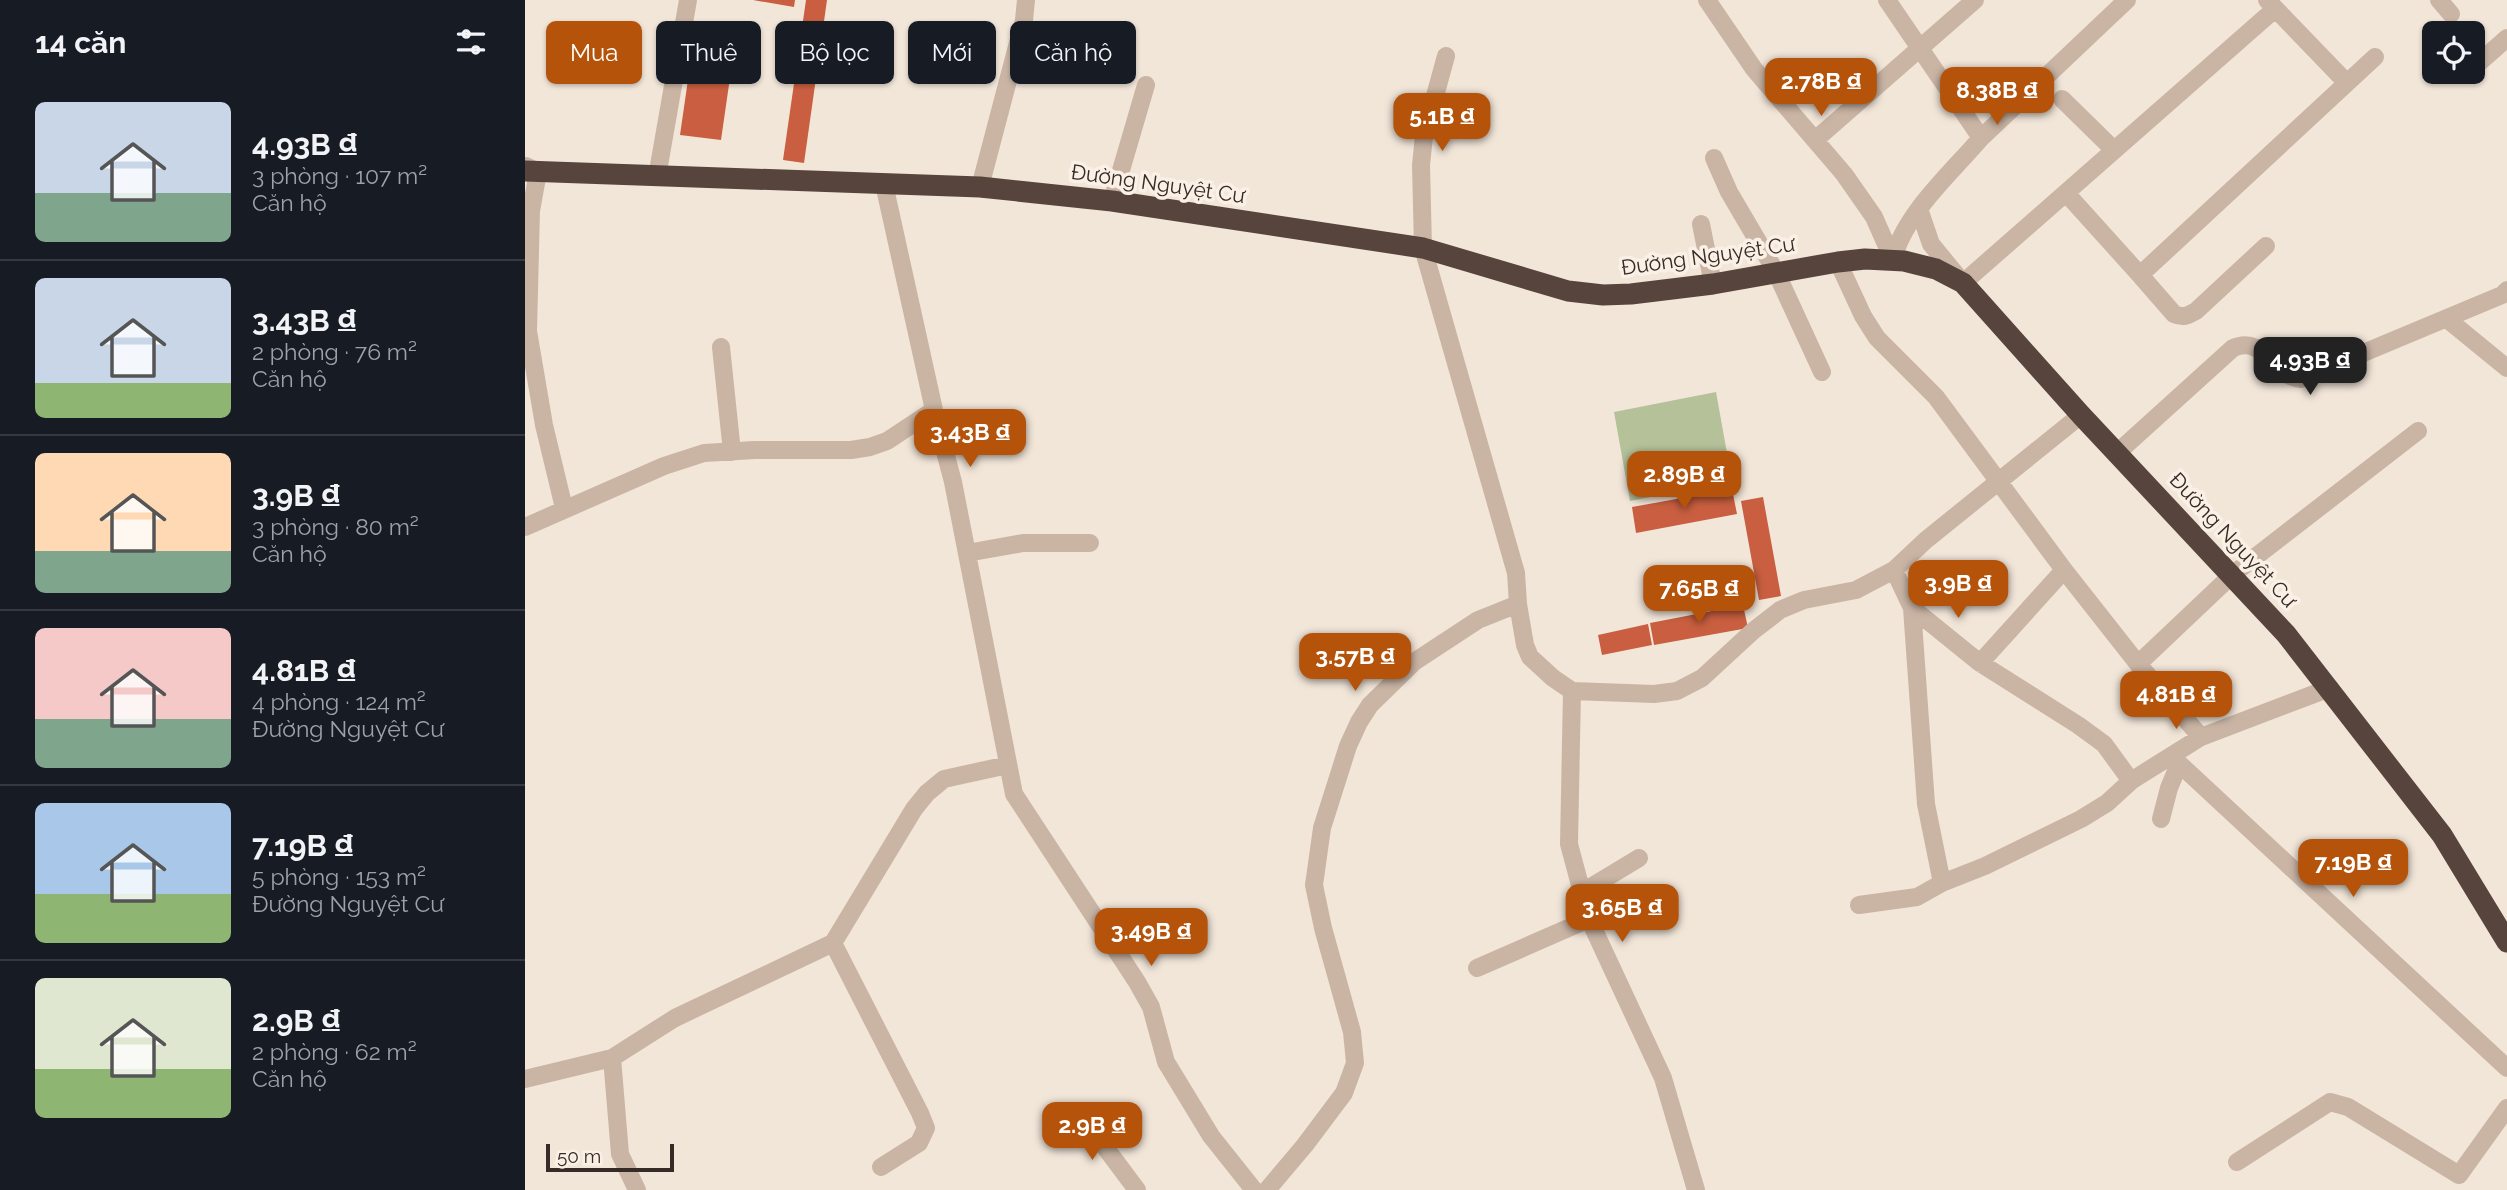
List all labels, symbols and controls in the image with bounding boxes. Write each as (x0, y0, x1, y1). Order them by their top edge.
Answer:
chip: Mua (546, 21, 642, 84)
chip: Thuê (656, 21, 761, 84)
chip: Bộ lọc (775, 21, 894, 84)
chip: Mới (908, 21, 996, 84)
chip: Căn hộ (1010, 21, 1136, 84)
map controls (2422, 21, 2485, 84)
button: locate (2422, 21, 2485, 84)
icon: filters (452, 23, 490, 61)
text: 14 căn (35, 25, 126, 60)
pin: 2.78B ₫ (1756, 58, 1886, 118)
text: 2.78B ₫ (1781, 67, 1861, 94)
pin: 8.38B ₫ (1932, 68, 2062, 127)
text: 8.38B ₫ (1956, 76, 2038, 103)
pin: 5.1B ₫ (1385, 94, 1499, 153)
text: 5.1B ₫ (1409, 102, 1475, 129)
text: 4.93B ₫ (252, 127, 357, 162)
icon: home (91, 130, 175, 214)
street label: Đường Nguyệt Cư (1070, 159, 1248, 208)
text: 3 phòng · 107 m² (252, 162, 427, 189)
text: Căn hộ (252, 189, 327, 216)
street label: Đường Nguyệt Cư (1619, 231, 1798, 280)
text: 3.43B ₫ (252, 303, 356, 338)
icon: home (91, 306, 175, 390)
text: 2 phòng · 76 m² (252, 338, 417, 365)
pin: 4.93B ₫ (2245, 338, 2375, 397)
text: 4.93B ₫ (2270, 346, 2350, 373)
text: Căn hộ (252, 365, 327, 392)
pin: 3.43B ₫ (905, 410, 1035, 469)
text: 3.43B ₫ (930, 418, 1010, 445)
pin: 2.89B ₫ (1619, 452, 1749, 511)
text: 2.89B ₫ (1643, 460, 1725, 487)
street label: Đường Nguyệt Cư (2164, 467, 2303, 613)
text: 3.9B ₫ (252, 478, 340, 513)
icon: home (91, 481, 175, 565)
text: 3 phòng · 80 m² (252, 513, 419, 540)
text: Căn hộ (252, 540, 327, 567)
pin: 3.9B ₫ (1901, 560, 2015, 620)
pin: 7.65B ₫ (1634, 566, 1764, 625)
text: 3.9B ₫ (1924, 569, 1992, 596)
text: 7.65B ₫ (1659, 574, 1739, 601)
pin: 3.57B ₫ (1290, 634, 1420, 693)
text: 3.57B ₫ (1315, 642, 1395, 669)
text: 4.81B ₫ (252, 653, 356, 688)
icon: home (91, 656, 175, 740)
pin: 4.81B ₫ (2111, 672, 2241, 731)
text: 4.81B ₫ (2136, 680, 2216, 707)
text: 4 phòng · 124 m² (252, 688, 426, 715)
text: Đường Nguyệt Cư (252, 715, 444, 742)
text: 7.19B ₫ (252, 828, 353, 863)
icon: home (91, 831, 175, 915)
pin: 7.19B ₫ (2288, 839, 2418, 899)
text: 7.19B ₫ (2314, 848, 2392, 875)
text: 5 phòng · 153 m² (252, 863, 426, 890)
pin: 3.65B ₫ (1557, 884, 1687, 944)
text: Đường Nguyệt Cư (252, 890, 444, 917)
text: 3.65B ₫ (1582, 893, 1662, 920)
pin: 3.49B ₫ (1086, 908, 1216, 968)
text: 3.49B ₫ (1111, 917, 1191, 944)
text: 2.9B ₫ (252, 1003, 340, 1038)
icon: home (91, 1006, 175, 1090)
text: 2 phòng · 62 m² (252, 1038, 417, 1065)
text: Căn hộ (252, 1065, 327, 1092)
pin: 2.9B ₫ (1035, 1102, 1149, 1162)
text: 2.9B ₫ (1058, 1111, 1126, 1138)
scale bar (546, 1141, 674, 1173)
text: 50 m (557, 1145, 601, 1167)

